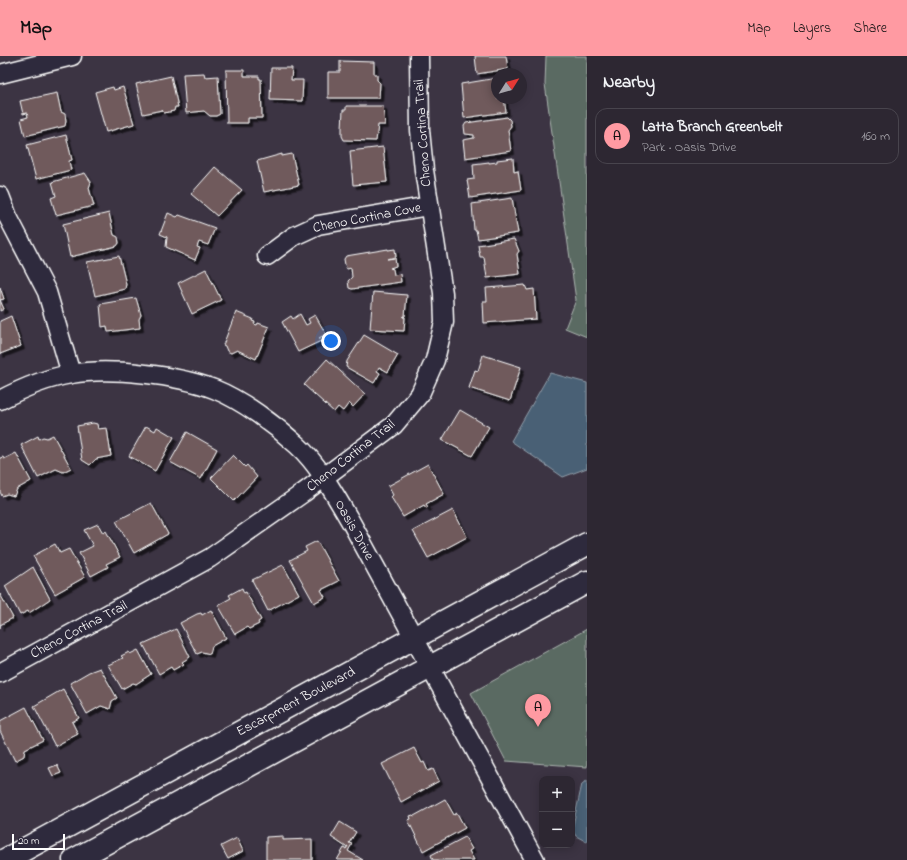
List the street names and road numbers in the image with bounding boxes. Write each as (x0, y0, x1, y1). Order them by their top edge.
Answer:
street label: Cheno Cortina Trail (409, 79, 437, 187)
street label: Cheno Cortina Cove (311, 197, 424, 239)
street label: Cheno Cortina Trail (302, 415, 400, 497)
street label: Oasis Drive (329, 496, 380, 565)
street label: Cheno Cortina Trail (27, 595, 131, 665)
street label: Escarpment Boulevard (233, 662, 359, 742)

